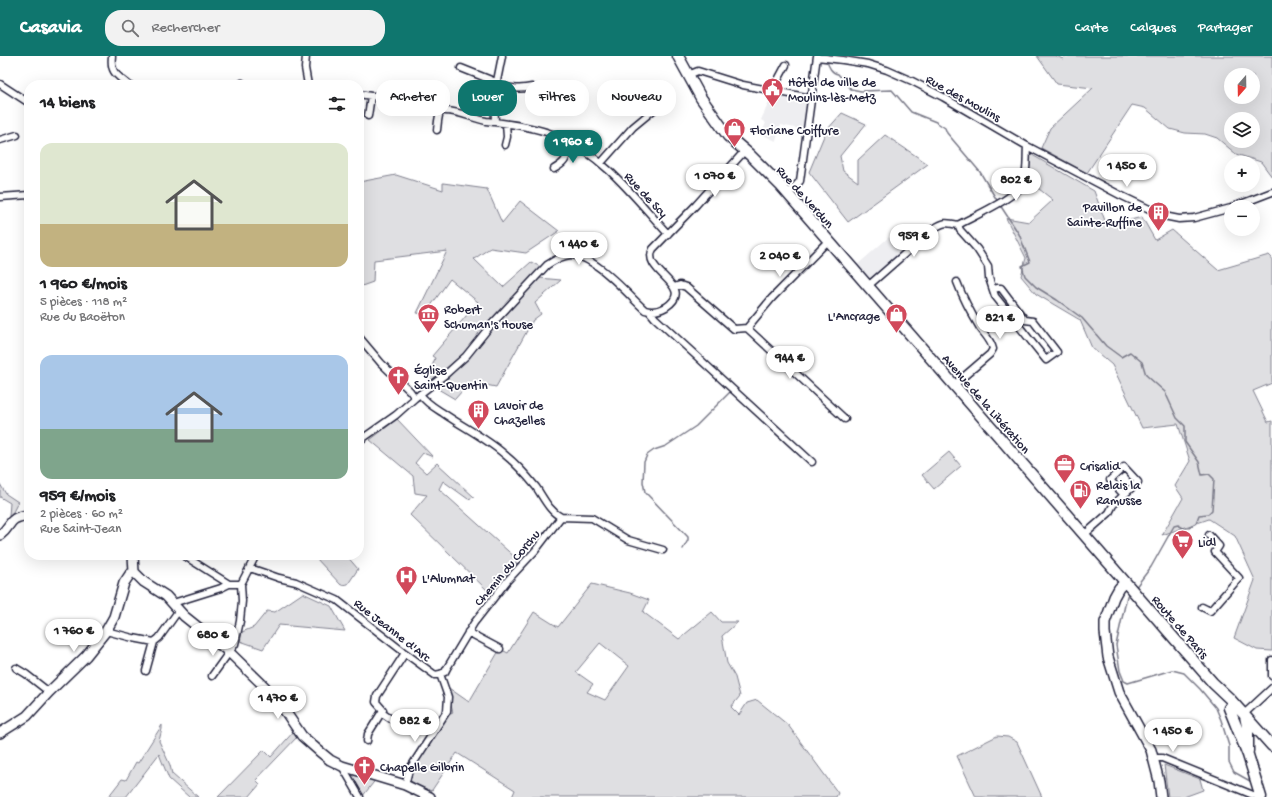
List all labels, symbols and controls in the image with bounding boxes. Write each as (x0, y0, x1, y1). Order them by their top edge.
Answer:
search box (105, 10, 385, 46)
text: Casavia (20, 17, 81, 40)
icon: search (119, 17, 141, 39)
text: Rechercher (151, 19, 219, 37)
text: Carte (1075, 20, 1108, 37)
text: Calques (1130, 20, 1176, 37)
text: Partager (1198, 20, 1252, 37)
north arrow (1224, 68, 1260, 104)
map controls (1224, 68, 1260, 236)
street label: Rue des Moulins (923, 72, 1004, 127)
public building icon: Hôtel de ville de Moulins-lès-Metz (759, 75, 785, 108)
place label: Hôtel de ville de Moulins-lès-Metz (788, 76, 877, 106)
chip: Acheter (376, 80, 450, 116)
chip: Louer (458, 80, 517, 116)
chip: Filtres (525, 80, 589, 116)
chip: Nouveau (597, 80, 676, 116)
icon: filters (326, 93, 348, 115)
text: 14 biens (40, 94, 95, 114)
button: layers (1224, 112, 1260, 148)
shop icon: Floriane Coiffure (722, 116, 748, 149)
place label: Floriane Coiffure (749, 124, 839, 139)
pin: 1 960 € (536, 130, 610, 164)
text: 1 960 € (553, 135, 593, 150)
pin: 1 450 € (1090, 154, 1164, 188)
button: + (1224, 156, 1260, 192)
text: 1 450 € (1107, 159, 1147, 174)
street label: Rue de Verdun (772, 163, 837, 232)
pin: 1 070 € (678, 164, 752, 198)
pin: 802 € (988, 168, 1044, 202)
icon: home (158, 169, 230, 241)
text: 1 070 € (695, 169, 735, 184)
street label: Rue de Scy (620, 170, 670, 222)
text: 802 € (1000, 173, 1032, 188)
building icon: Pavillon de Sainte-Ruffine (1145, 200, 1171, 233)
button: − (1224, 200, 1260, 236)
place label: Pavillon de Sainte-Ruffine (1067, 201, 1142, 231)
pin: 959 € (886, 224, 942, 258)
text: 959 € (899, 229, 929, 244)
pin: 1 440 € (542, 232, 616, 266)
text: 1 440 € (560, 237, 598, 252)
pin: 2 040 € (743, 244, 817, 278)
text: 2 040 € (759, 249, 801, 264)
text: 1 960 €/mois (40, 275, 127, 295)
text: 5 pièces · 118 m² (40, 295, 127, 310)
museum icon: Robert Schuman's House (416, 302, 442, 335)
shop icon: L'Ancrage (883, 302, 909, 335)
place label: Robert Schuman's House (444, 303, 533, 333)
pin: 821 € (972, 306, 1028, 340)
text: Rue du Baoëton (40, 310, 125, 325)
place label: L'Ancrage (828, 310, 880, 325)
text: 821 € (985, 311, 1015, 326)
pin: 944 € (762, 346, 818, 380)
text: 944 € (775, 351, 805, 366)
street label: Avenue de la Libération (938, 352, 1033, 458)
church icon: Église Saint-Quentin (385, 363, 411, 396)
place label: Église Saint-Quentin (414, 363, 488, 394)
icon: home (158, 381, 230, 453)
building icon: Lavoir de Chazelles (465, 398, 491, 431)
place label: Lavoir de Chazelles (494, 399, 546, 429)
office icon: Crisalid (1051, 452, 1077, 485)
place label: Crisalid (1080, 460, 1121, 475)
fuel station icon: Relais la Ramusse (1067, 478, 1093, 511)
place label: Relais la Ramusse (1096, 479, 1142, 509)
text: 959 €/mois (40, 487, 115, 507)
text: 2 pièces · 60 m² (40, 507, 123, 522)
text: Rue Saint-Jean (40, 522, 121, 537)
street label: Chemin du Corchu (472, 528, 544, 610)
supermarket icon: Lidl (1169, 528, 1195, 561)
place label: Lidl (1198, 536, 1216, 551)
hospital icon: L'Alumnat (394, 564, 420, 597)
place label: L'Alumnat (422, 572, 476, 587)
street label: Route de Paris (1148, 593, 1211, 663)
street label: Rue Jeanne d'Arc (350, 596, 433, 666)
pin: 1 760 € (37, 619, 111, 653)
pin: 680 € (185, 623, 241, 657)
text: 1 760 € (54, 624, 94, 639)
text: 680 € (197, 628, 229, 643)
pin: 1 470 € (241, 686, 315, 720)
text: 1 470 € (258, 691, 298, 706)
pin: 882 € (387, 709, 443, 743)
text: 882 € (399, 714, 431, 729)
pin: 1 450 € (1136, 719, 1210, 753)
text: 1 450 € (1153, 724, 1193, 739)
church icon: Chapelle Gilbrin (352, 753, 378, 786)
place label: Chapelle Gilbrin (380, 761, 465, 776)

